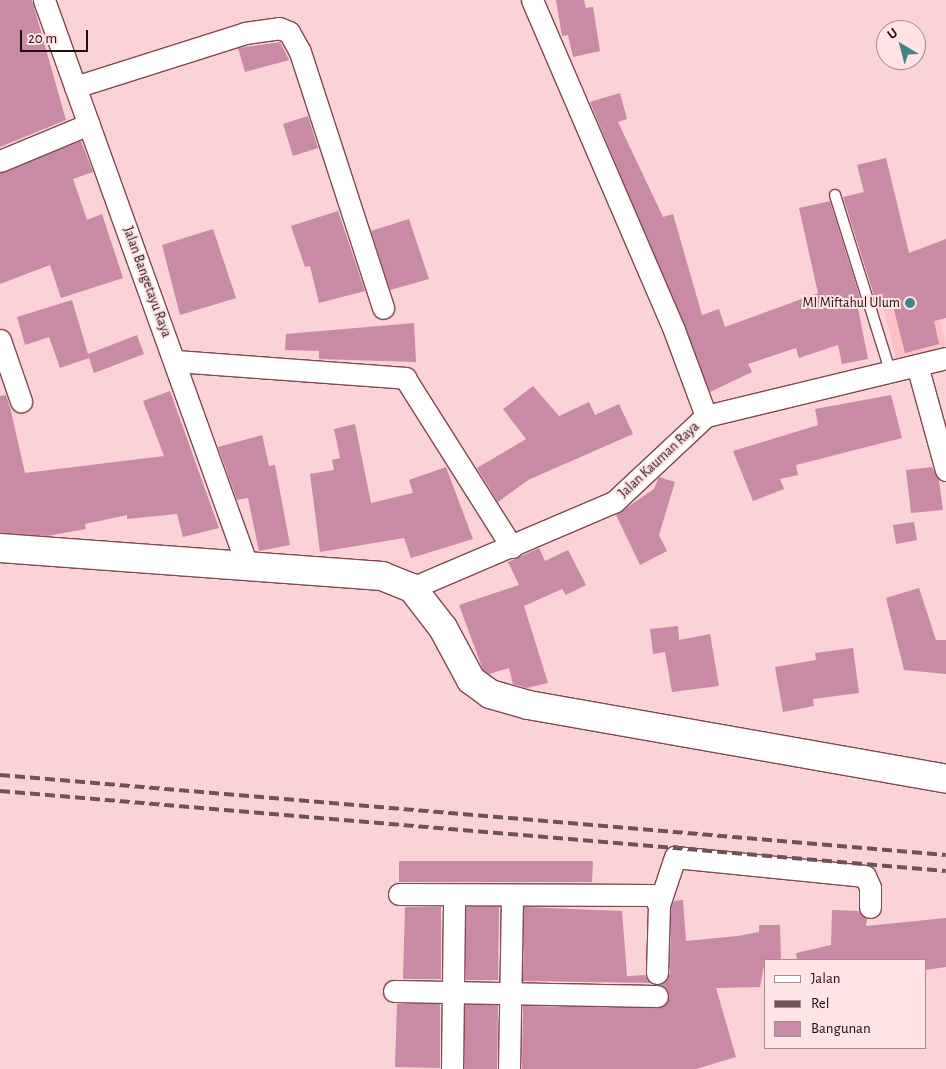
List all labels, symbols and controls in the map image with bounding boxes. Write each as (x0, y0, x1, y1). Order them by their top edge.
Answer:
scale bar (22, 20, 90, 52)
north arrow (876, 20, 926, 70)
text: U (885, 26, 900, 42)
text: 20 m (28, 31, 57, 46)
street label: Jalan Bangetayu Raya (119, 224, 175, 340)
place label: MI Miftahul Ulum (803, 295, 900, 311)
marker: MI Miftahul Ulum (904, 297, 916, 309)
street label: Jalan Kauman Raya (615, 418, 703, 502)
legend (764, 959, 926, 1049)
text: Jalan (811, 971, 841, 986)
text: Rel (811, 996, 829, 1011)
text: Bangunan (811, 1021, 871, 1036)

